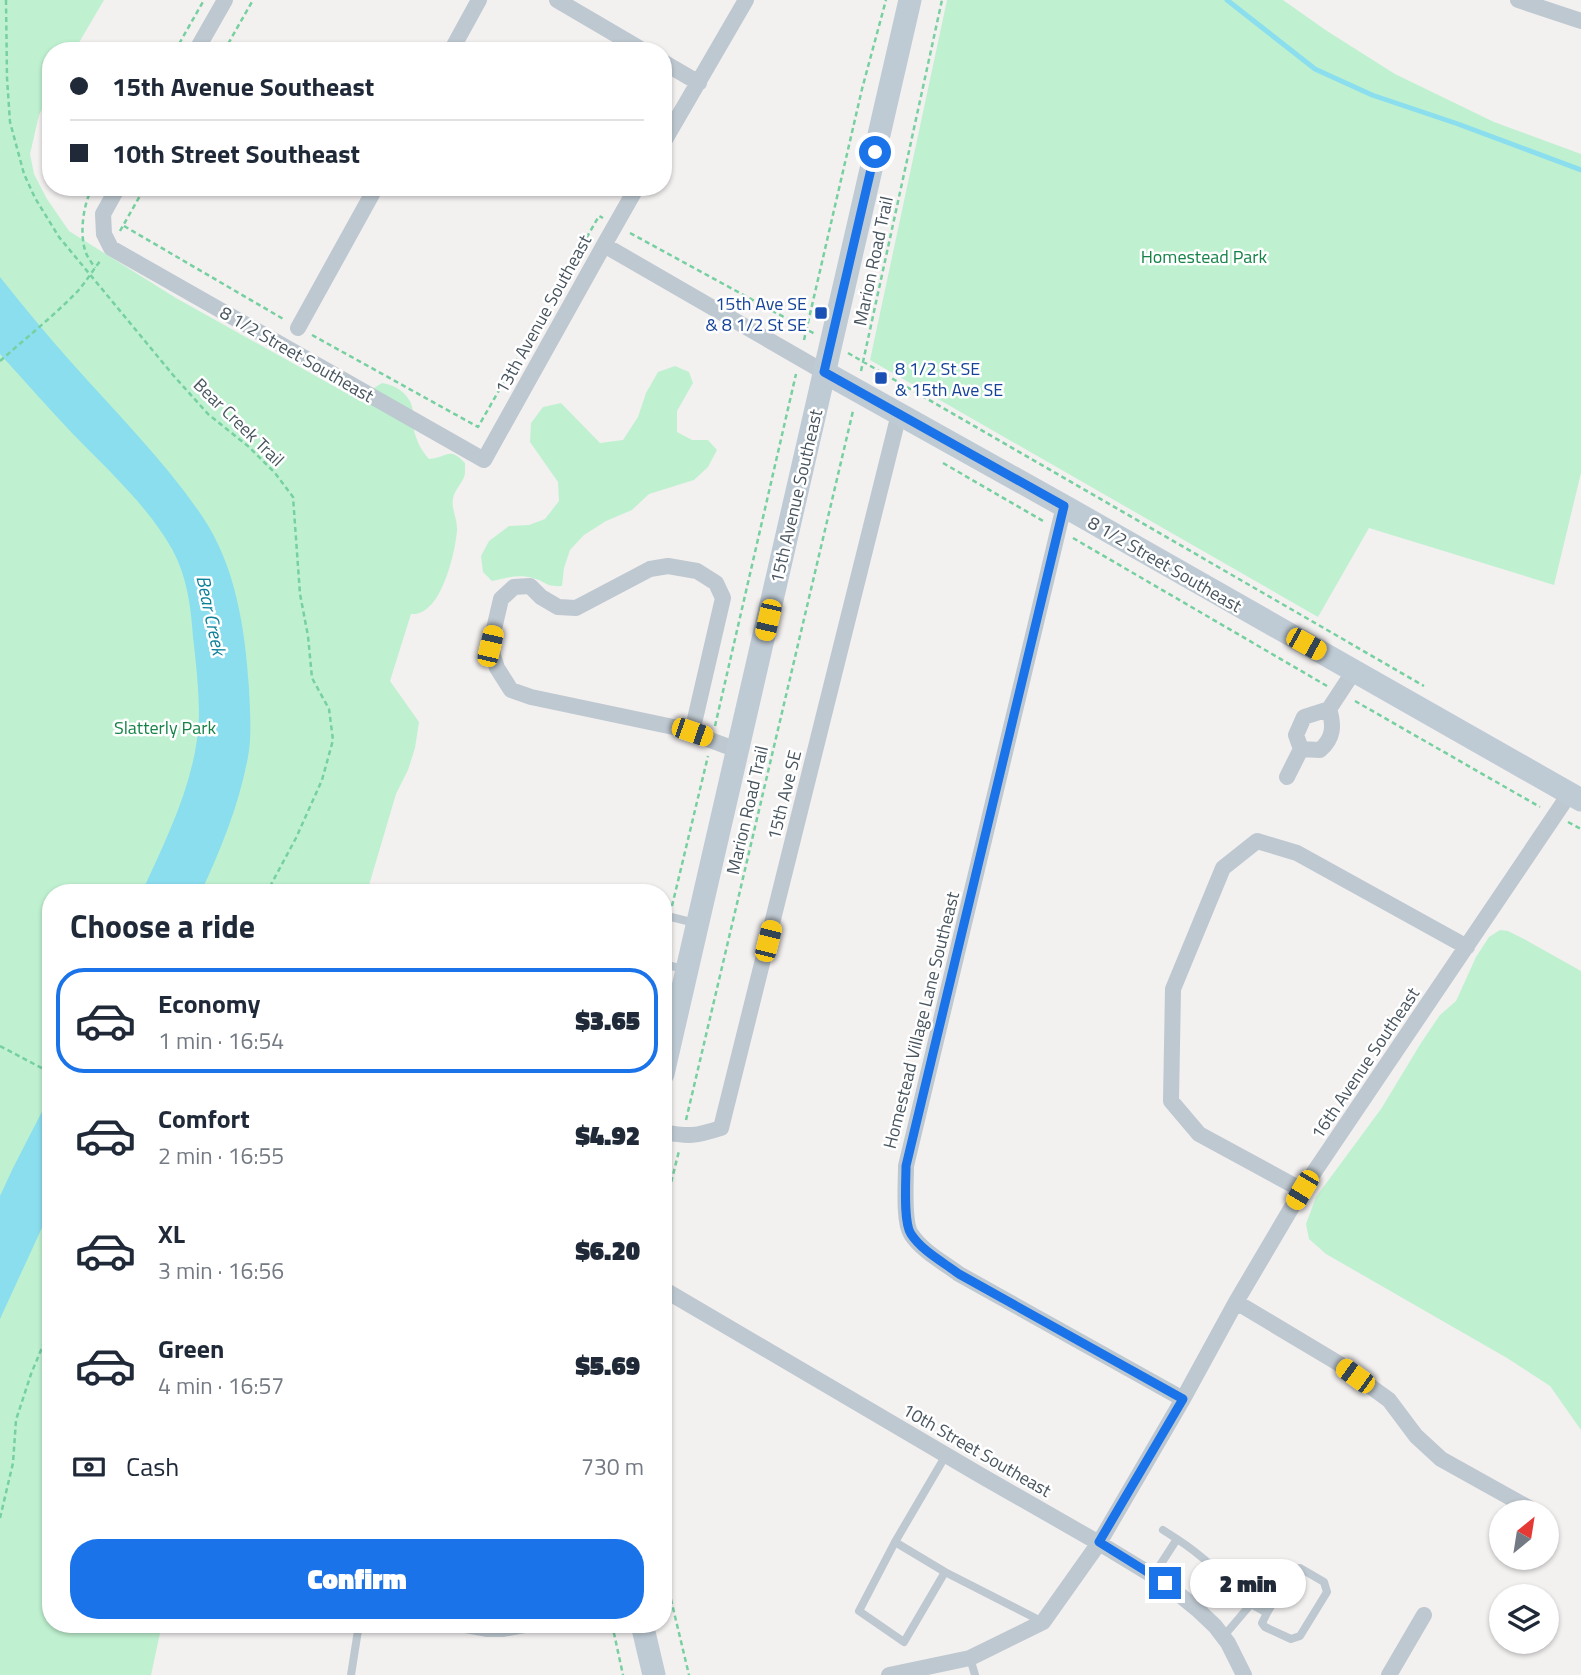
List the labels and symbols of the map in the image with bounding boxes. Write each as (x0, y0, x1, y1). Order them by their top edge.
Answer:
route start (859, 136, 891, 168)
street label: Marion Road Trail (846, 194, 900, 328)
street label: 13th Avenue Southeast (488, 229, 598, 398)
park label: Homestead Park (1141, 243, 1268, 270)
place label: 15th Ave SE & 8 1/2 St SE (705, 290, 807, 338)
street label: 8 1/2 Street Southeast (215, 299, 379, 409)
marker: 15th Ave SE & 8 1/2 St SE (813, 305, 829, 321)
place label: 8 1/2 St SE & 15th Ave SE (895, 355, 1003, 403)
marker: 8 1/2 St SE & 15th Ave SE (873, 370, 889, 386)
street label: Bear Creek Trail (187, 372, 291, 472)
street label: 15th Avenue Southeast (763, 406, 829, 586)
street label: 8 1/2 Street Southeast (1083, 509, 1247, 619)
water label: Bear Creek (189, 572, 235, 660)
car (754, 597, 783, 643)
car (476, 623, 505, 669)
car (1283, 625, 1330, 663)
park label: Slatterly Park (114, 714, 216, 741)
car (669, 715, 716, 749)
street label: Marion Road Trail (719, 743, 775, 877)
street label: 15th Ave SE (760, 747, 808, 843)
street label: Homestead Village Lane Southeast (876, 888, 966, 1151)
car (753, 918, 784, 964)
street label: 16th Avenue Southeast (1304, 981, 1426, 1144)
car (1283, 1167, 1322, 1213)
car (1332, 1355, 1379, 1397)
street label: 10th Street Southeast (897, 1396, 1057, 1504)
north arrow (1489, 1500, 1559, 1570)
callout: 2 min (1190, 1558, 1305, 1608)
route end (1149, 1567, 1181, 1599)

